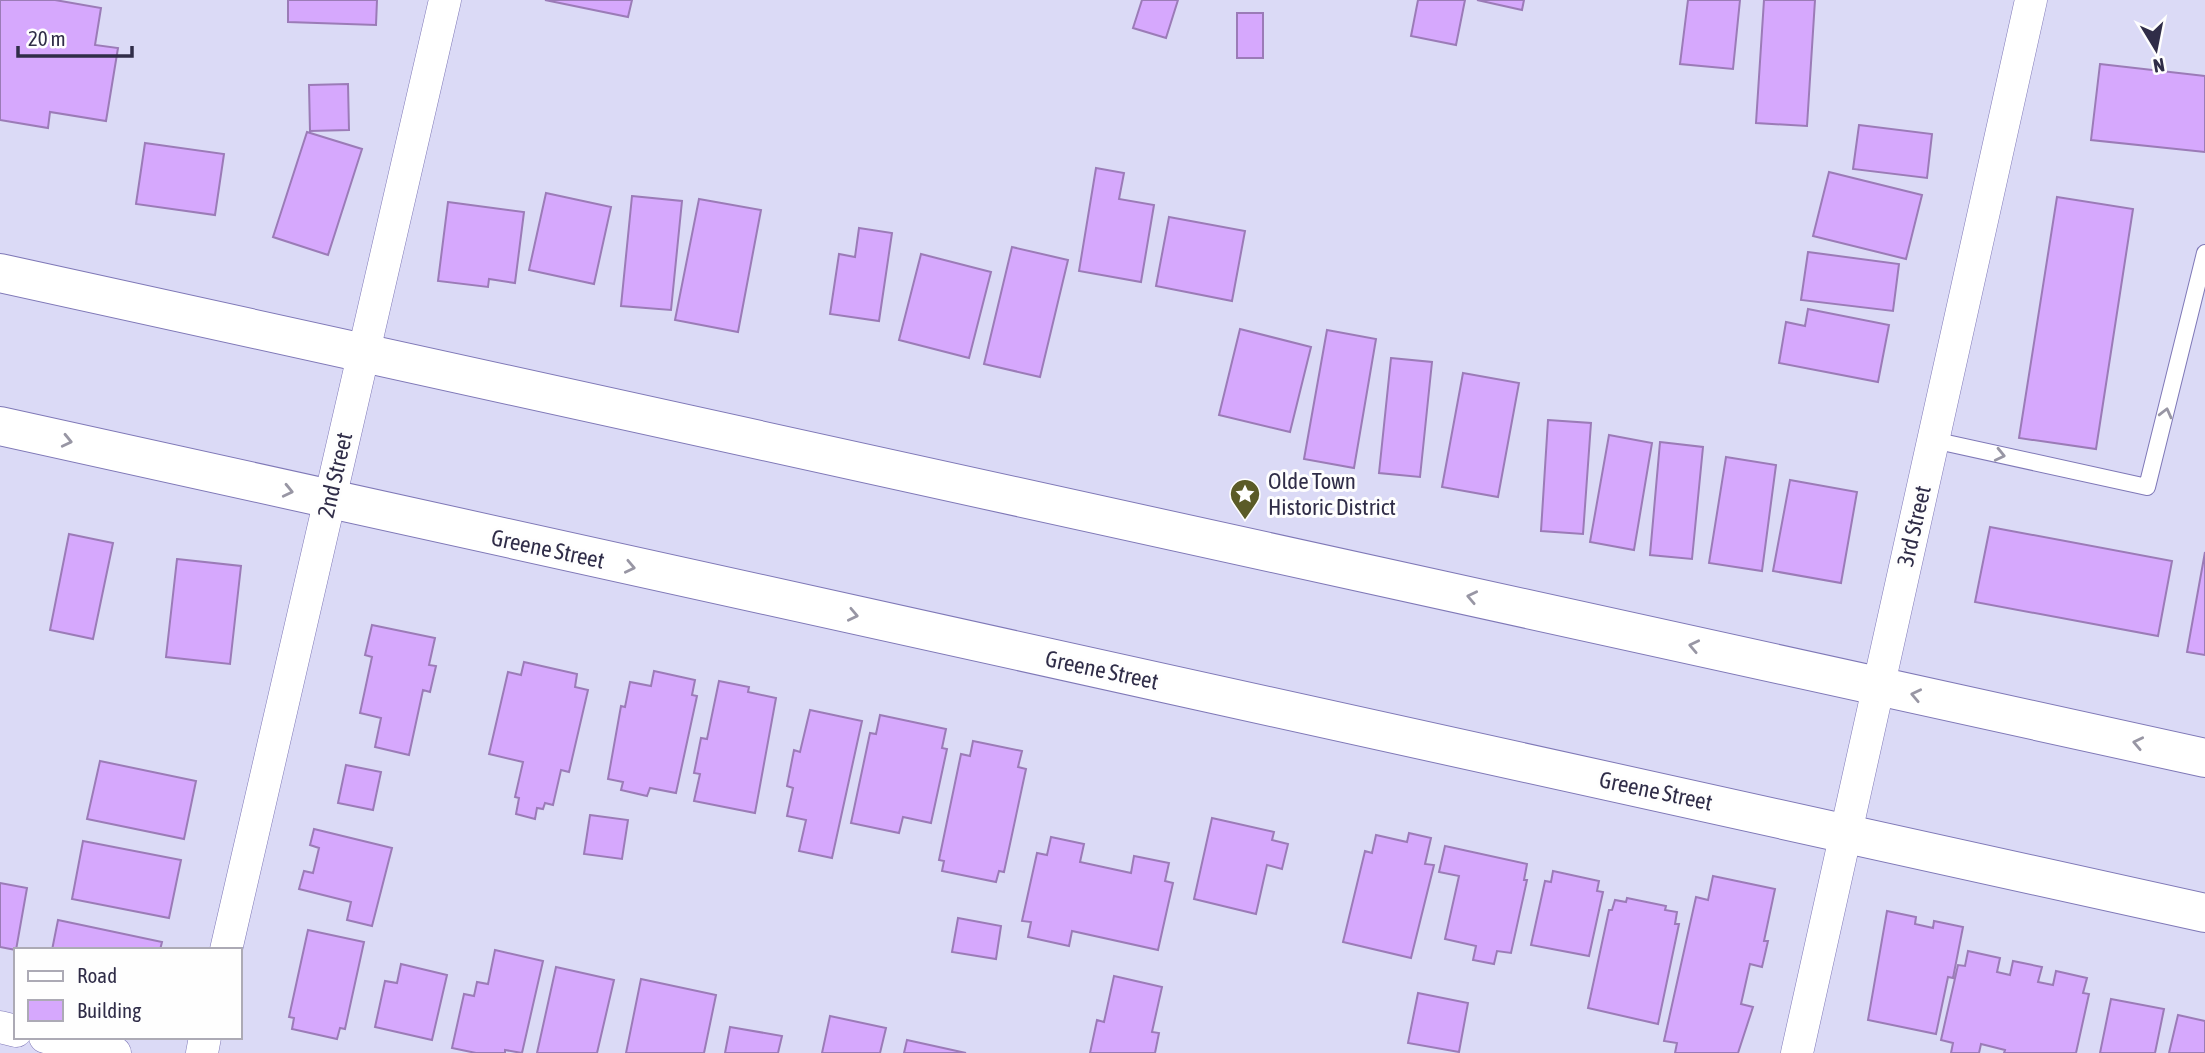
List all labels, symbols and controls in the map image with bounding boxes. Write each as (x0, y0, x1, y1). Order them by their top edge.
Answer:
scale bar (18, 14, 131, 58)
north arrow (2121, 14, 2191, 84)
text: 20 m (28, 26, 66, 50)
text: N (2152, 54, 2166, 78)
one-way arrow (2158, 408, 2172, 420)
street label: 2nd Street (313, 430, 357, 520)
one-way arrow (61, 433, 73, 447)
one-way arrow (1994, 446, 2006, 461)
place label: Olde Town Historic District (1268, 468, 1396, 520)
place icon: Olde Town Historic District (1228, 477, 1262, 521)
one-way arrow (282, 483, 294, 498)
street label: 3rd Street (1892, 483, 1936, 569)
street label: Greene Street (489, 524, 607, 574)
one-way arrow (624, 558, 636, 573)
one-way arrow (1466, 591, 1478, 605)
one-way arrow (846, 607, 858, 622)
one-way arrow (1688, 640, 1700, 654)
street label: Greene Street (1043, 645, 1161, 695)
one-way arrow (1910, 688, 1922, 703)
one-way arrow (2132, 737, 2144, 752)
street label: Greene Street (1597, 766, 1715, 816)
legend (14, 948, 242, 1039)
text: Road (77, 963, 117, 987)
text: Building (77, 998, 141, 1022)

